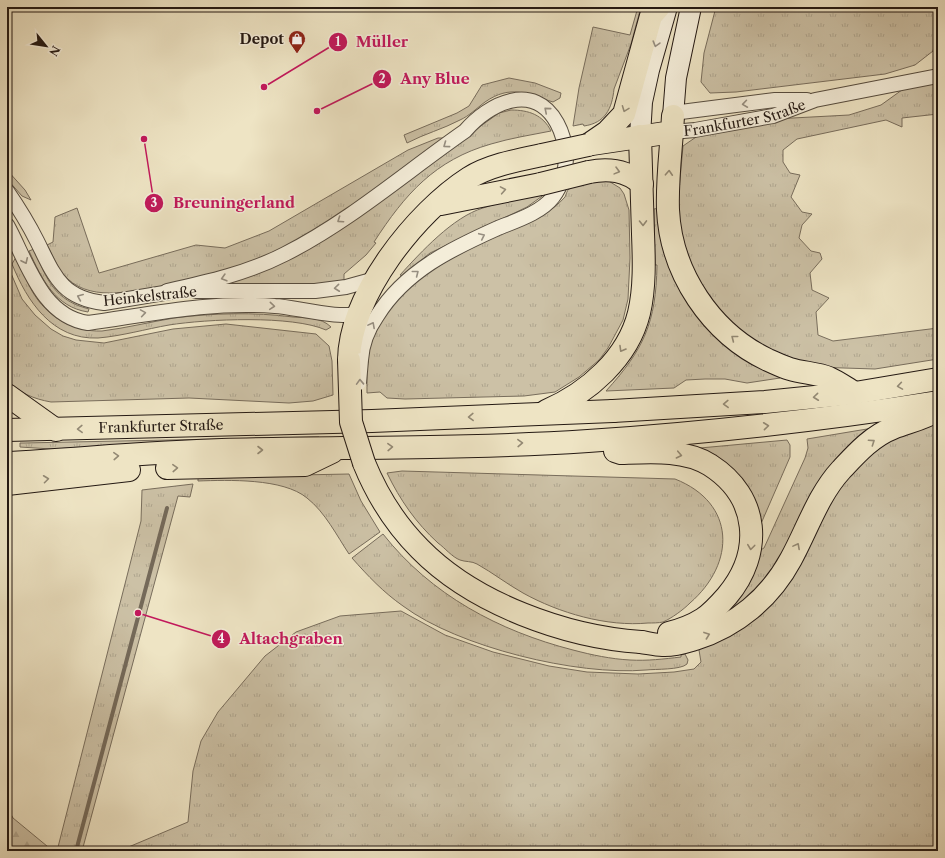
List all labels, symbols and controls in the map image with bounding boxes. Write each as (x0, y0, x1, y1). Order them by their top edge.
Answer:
north arrow (26, 26, 66, 66)
callout: Müller (328, 28, 416, 55)
shop icon: Depot (287, 29, 307, 54)
place label: Depot (240, 30, 284, 48)
text: Müller (356, 32, 409, 51)
text: 1 (335, 34, 341, 49)
one-way arrow (652, 41, 661, 48)
text: N (46, 43, 63, 59)
callout: Any Blue (372, 65, 478, 92)
text: Any Blue (399, 69, 470, 88)
text: 2 (378, 71, 386, 86)
street label: Frankfurter Straße (683, 95, 808, 140)
one-way arrow (742, 99, 748, 108)
one-way arrow (622, 106, 630, 113)
one-way arrow (544, 107, 551, 114)
one-way arrow (443, 140, 450, 147)
one-way arrow (613, 166, 620, 175)
one-way arrow (665, 170, 674, 176)
one-way arrow (500, 186, 506, 195)
callout: Breuningerland (144, 189, 303, 216)
text: Breuningerland (173, 193, 295, 212)
text: 3 (151, 195, 158, 210)
one-way arrow (337, 216, 344, 223)
one-way arrow (639, 220, 647, 226)
one-way arrow (477, 233, 485, 241)
one-way arrow (20, 256, 28, 264)
one-way arrow (411, 270, 418, 277)
one-way arrow (221, 273, 228, 282)
street label: Heinkelstraße (102, 282, 198, 310)
one-way arrow (334, 283, 340, 292)
one-way arrow (77, 294, 84, 302)
one-way arrow (269, 301, 275, 310)
one-way arrow (140, 309, 146, 318)
one-way arrow (367, 321, 375, 329)
one-way arrow (732, 336, 739, 343)
one-way arrow (620, 345, 627, 352)
one-way arrow (355, 379, 364, 385)
one-way arrow (896, 381, 903, 390)
one-way arrow (813, 392, 819, 401)
one-way arrow (723, 400, 729, 408)
one-way arrow (468, 413, 474, 421)
street label: Frankfurter Straße (98, 416, 224, 437)
one-way arrow (763, 422, 769, 431)
one-way arrow (77, 424, 83, 433)
one-way arrow (517, 439, 523, 448)
one-way arrow (867, 439, 874, 446)
one-way arrow (387, 443, 393, 452)
one-way arrow (257, 446, 263, 454)
one-way arrow (676, 450, 682, 458)
one-way arrow (113, 452, 119, 461)
one-way arrow (172, 463, 178, 472)
one-way arrow (43, 475, 49, 484)
one-way arrow (793, 543, 800, 551)
one-way arrow (747, 544, 756, 550)
callout: Altachgraben (211, 625, 351, 652)
text: Altachgraben (238, 629, 344, 648)
text: 4 (217, 631, 225, 646)
one-way arrow (703, 631, 710, 639)

